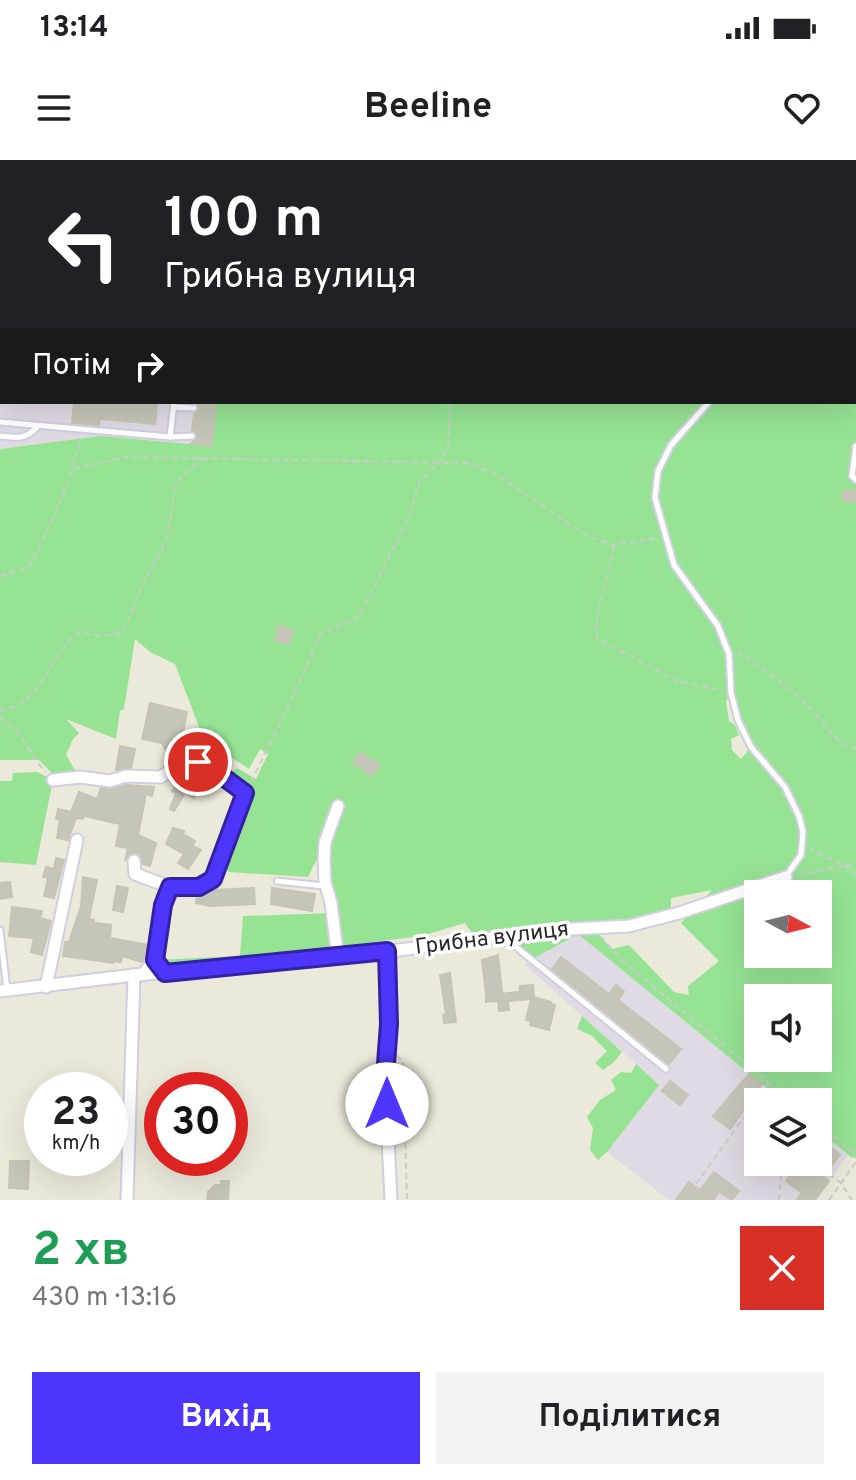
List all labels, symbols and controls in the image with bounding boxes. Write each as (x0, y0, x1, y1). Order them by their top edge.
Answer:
text: 13:14 (40, 10, 109, 47)
text: Beeline (364, 85, 492, 131)
icon: menu (32, 86, 76, 130)
icon: heart (780, 86, 824, 130)
text: 100 m (164, 186, 323, 256)
icon: left (32, 192, 136, 296)
text: Грибна вулиця (164, 255, 417, 301)
icon: right (127, 344, 171, 388)
text: Потім (32, 348, 111, 385)
pin (164, 728, 232, 796)
icon: arrive (176, 740, 220, 784)
north arrow (744, 880, 832, 968)
map controls (744, 880, 832, 1176)
street label: Грибна вулиця (414, 916, 570, 962)
button: sound (744, 984, 832, 1072)
position arrow (345, 1062, 429, 1146)
speed limit sign: 30 (144, 1072, 248, 1176)
button: layers (744, 1088, 832, 1176)
text: 23 (52, 1089, 100, 1139)
text: km/h (52, 1131, 100, 1157)
text: 2 хв (32, 1222, 130, 1282)
button: close (740, 1226, 824, 1310)
text: 430 m · 13:16 (32, 1282, 177, 1315)
button: Вихід (32, 1372, 420, 1464)
button: Поділитися (436, 1372, 824, 1464)

